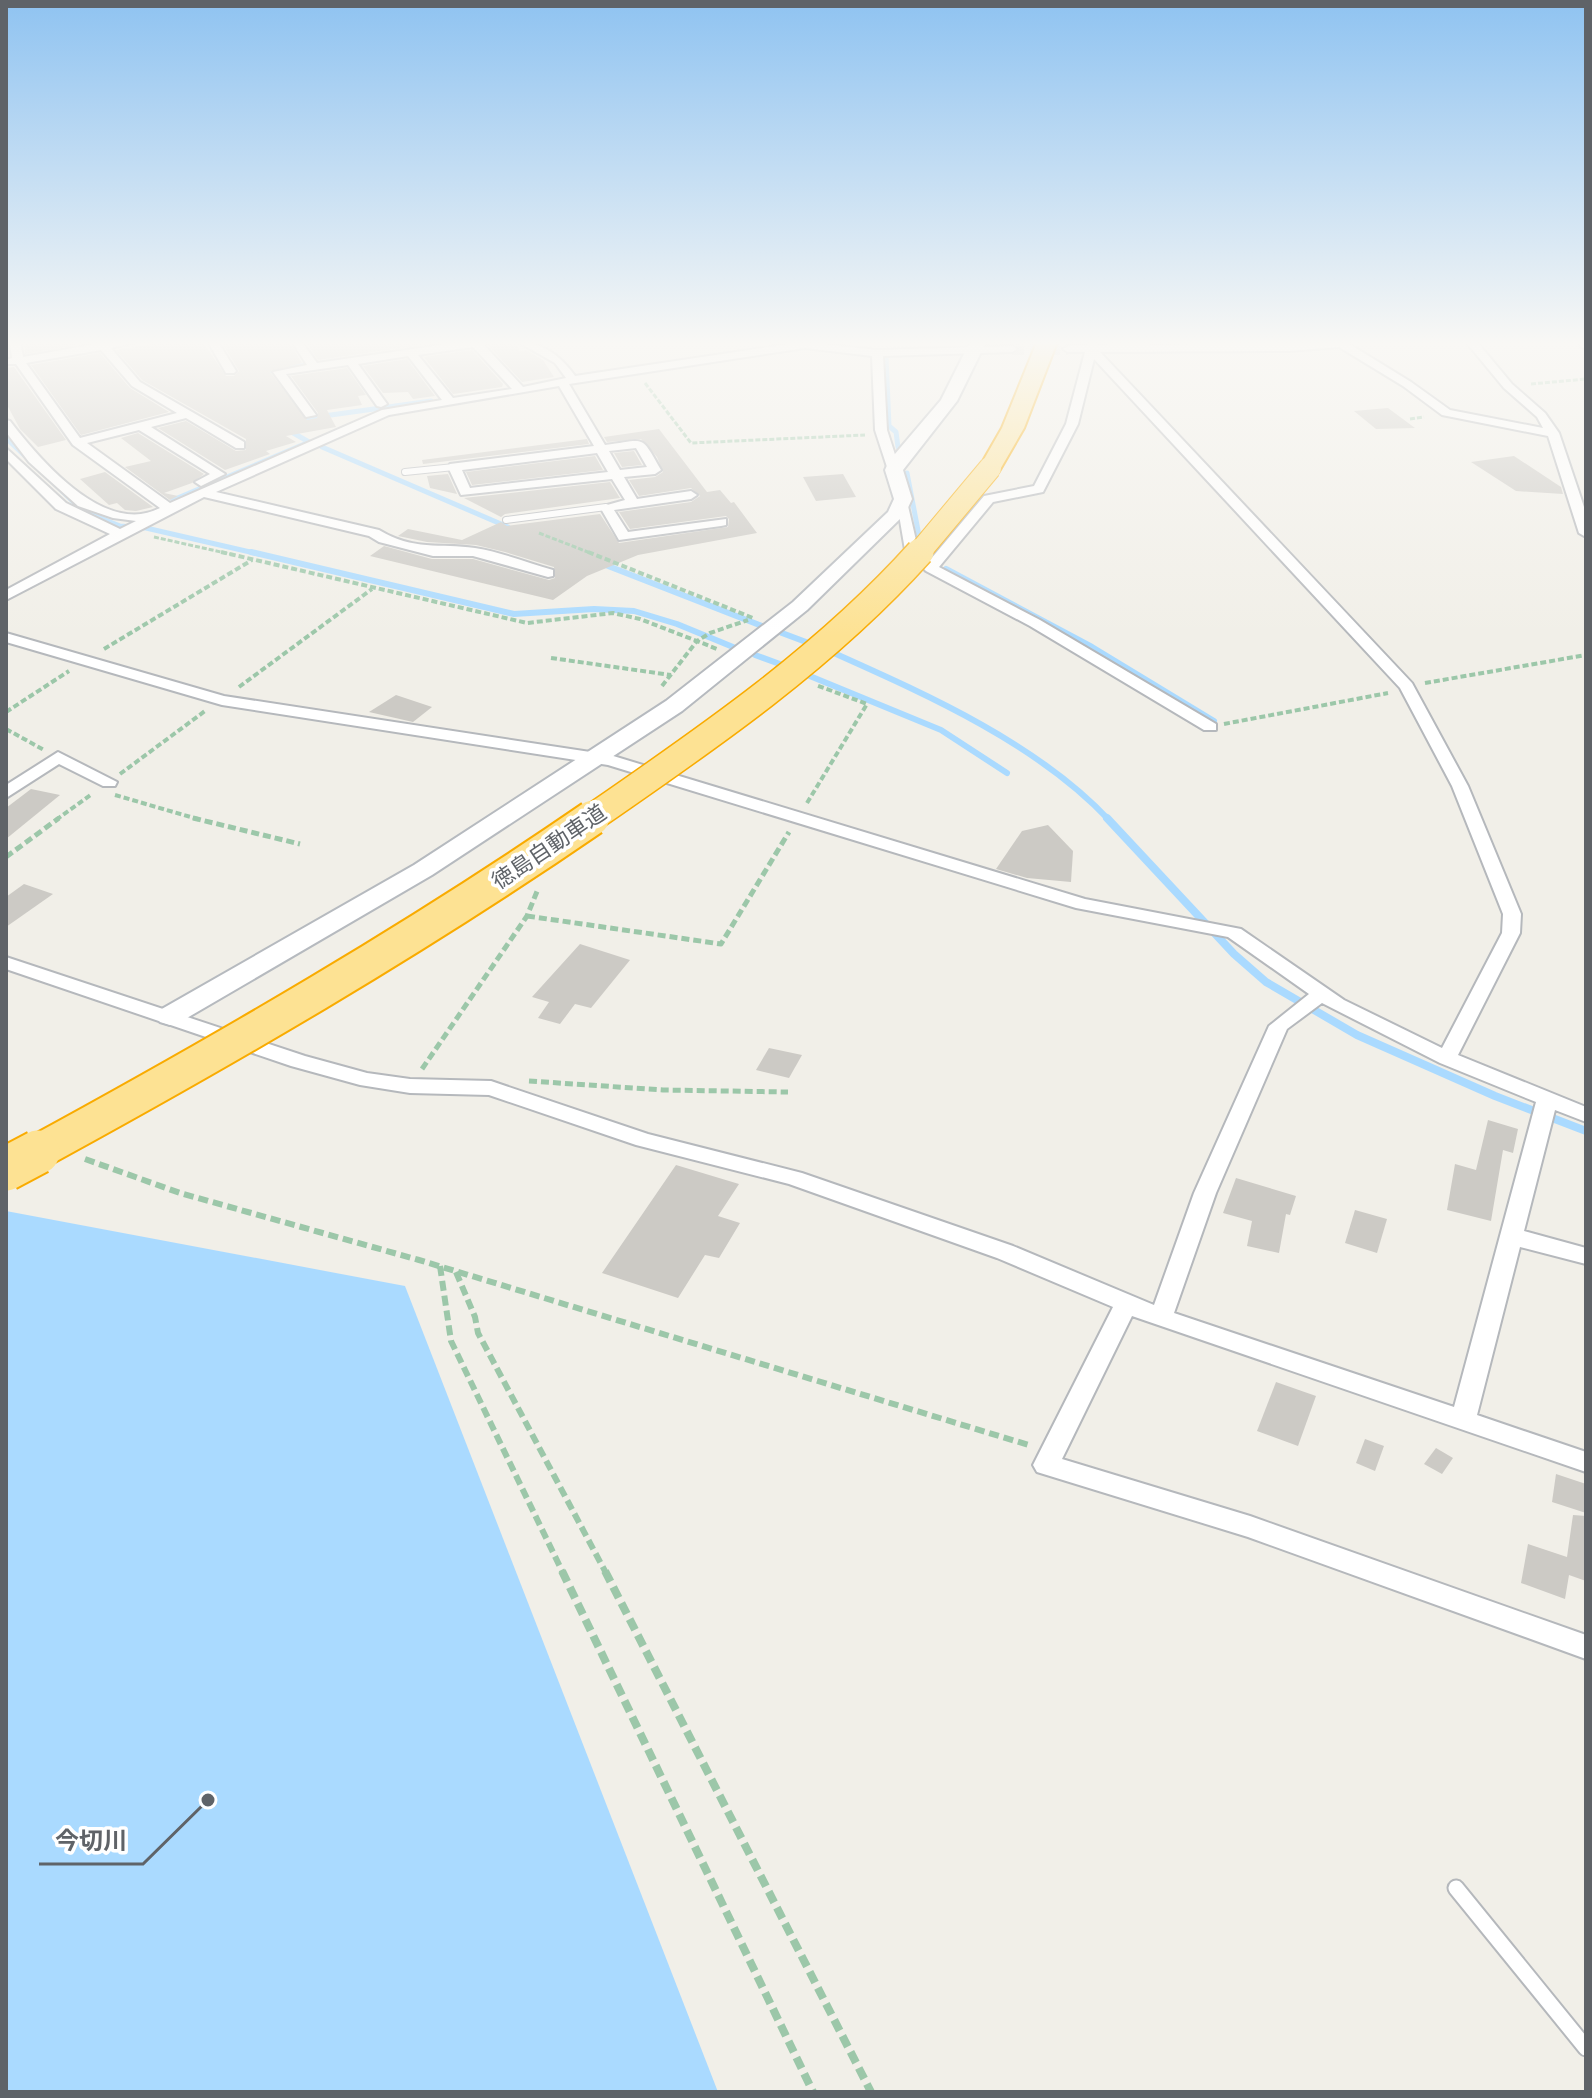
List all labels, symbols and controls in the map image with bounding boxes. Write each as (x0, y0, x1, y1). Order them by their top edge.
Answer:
street label: 徳島自動車道 (486, 797, 612, 897)
callout: 今切川 (39, 1816, 143, 1864)
text: 今切川 (55, 1824, 127, 1857)

